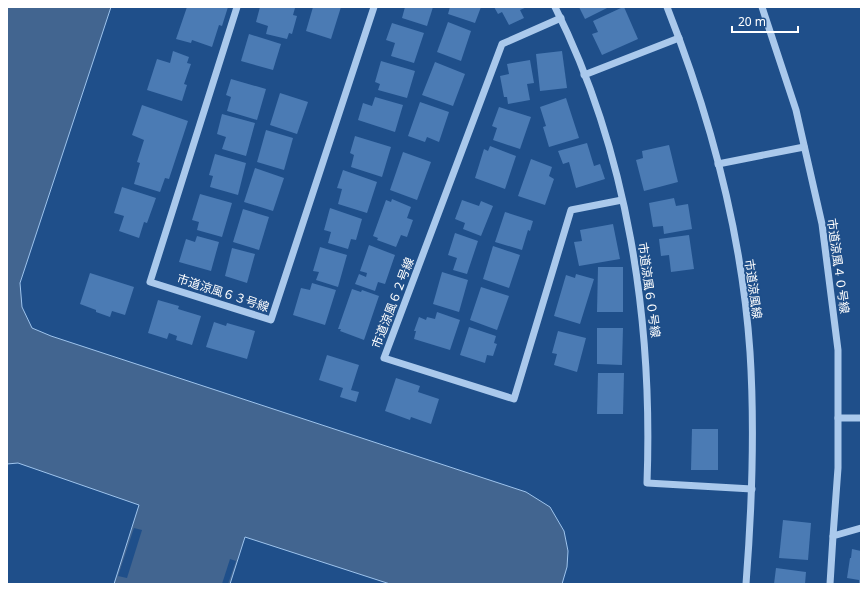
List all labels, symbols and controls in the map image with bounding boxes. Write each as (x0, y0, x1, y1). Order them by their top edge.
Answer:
scale bar (732, 8, 798, 34)
text: 20 m (738, 13, 766, 30)
street label: 市道涼風４０号線 (823, 217, 854, 315)
street label: 市道涼風６０号線 (634, 241, 665, 339)
street label: 市道涼風６２号線 (367, 255, 418, 351)
street label: 市道涼風線 (741, 258, 766, 320)
street label: 市道涼風６３号線 (175, 270, 271, 315)

